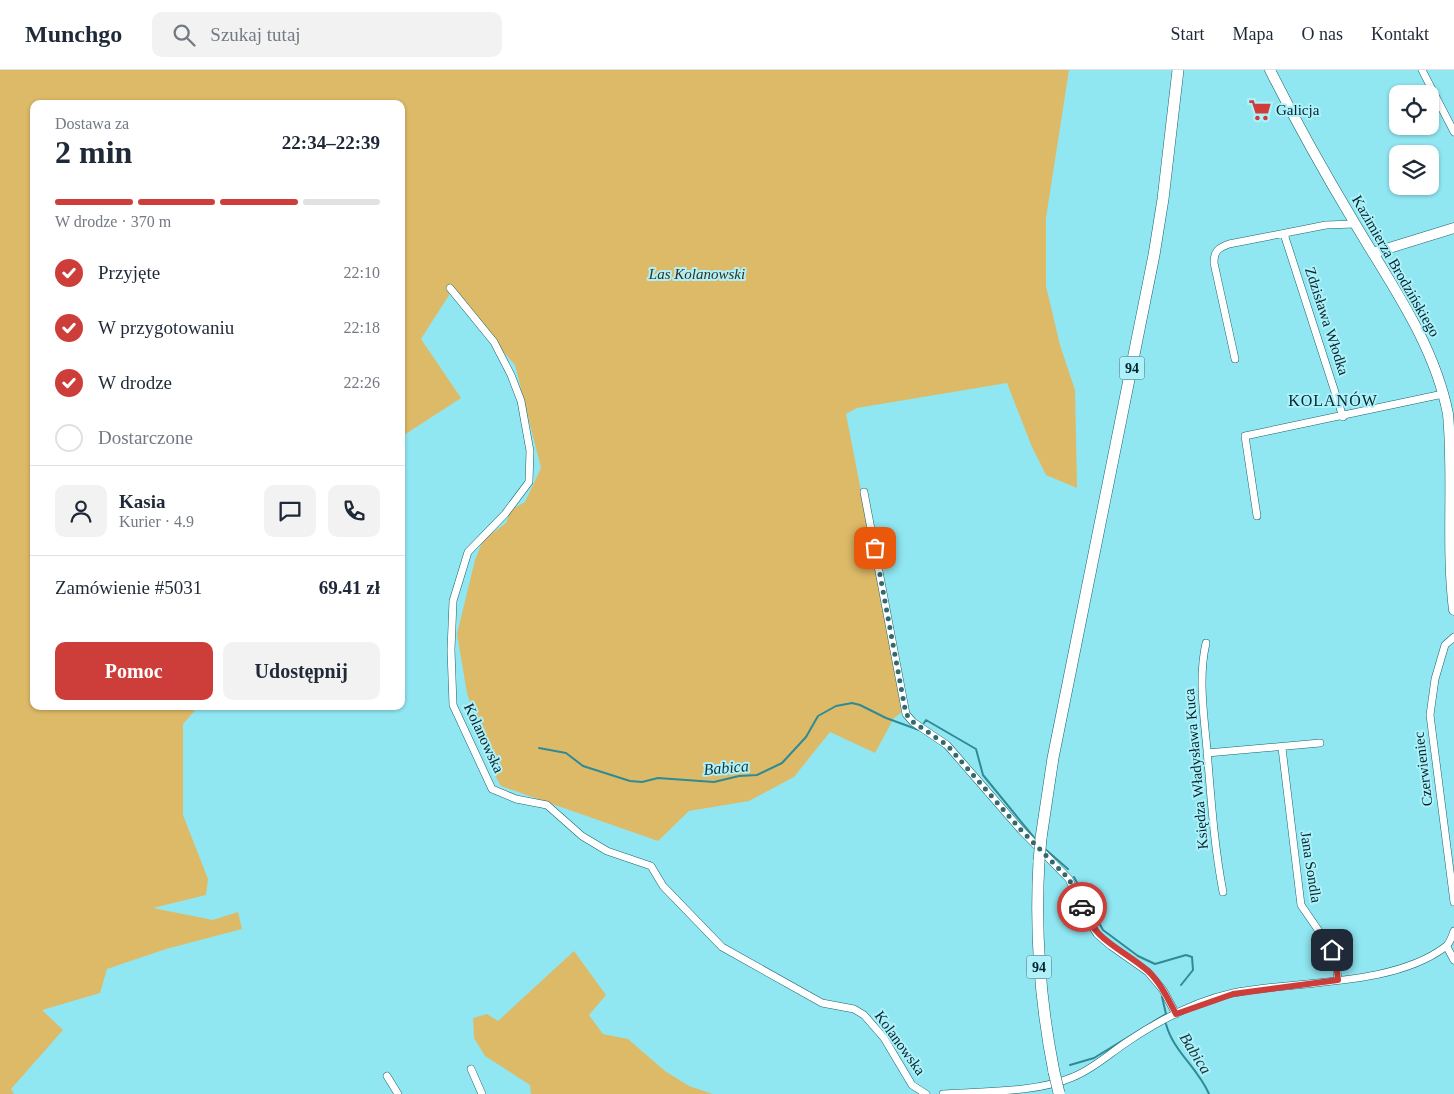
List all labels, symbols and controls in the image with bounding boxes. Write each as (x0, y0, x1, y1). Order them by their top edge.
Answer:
search box (152, 12, 502, 57)
text: Munchgo (25, 21, 122, 47)
icon: search (170, 21, 198, 49)
text: Szukaj tutaj (210, 24, 301, 45)
text: Start (1171, 24, 1205, 44)
text: Mapa (1233, 24, 1274, 44)
text: O nas (1302, 24, 1343, 44)
text: Kontakt (1371, 24, 1429, 44)
map controls (1389, 85, 1439, 195)
button: locate (1389, 85, 1439, 135)
supermarket icon: Galicja (1247, 97, 1273, 123)
place label: Galicja (1276, 102, 1320, 118)
text: Dostawa za (55, 115, 129, 132)
text: 22:34–22:39 (282, 132, 380, 153)
text: 2 min (55, 134, 132, 170)
button: layers (1389, 145, 1439, 195)
street label: Kazimierza Brodzińskiego (1349, 193, 1443, 339)
text: W drodze · 370 m (55, 213, 171, 230)
icon: check (55, 259, 83, 287)
text: Przyjęte (98, 262, 160, 283)
text: 22:10 (344, 264, 380, 281)
street label: Zdzisława Włodka (1302, 265, 1352, 377)
park label: Las Kolanowski (648, 266, 745, 282)
icon: check (55, 314, 83, 342)
text: W przygotowaniu (98, 317, 234, 338)
text: 22:18 (344, 319, 380, 336)
road number: 94 (1120, 356, 1144, 380)
icon: check (55, 369, 83, 397)
text: W drodze (98, 372, 172, 393)
text: 22:26 (344, 374, 380, 391)
district label: KOLANÓW (1288, 391, 1378, 409)
text: Dostarczone (98, 427, 193, 448)
button: person (55, 485, 107, 537)
button: chat (264, 485, 316, 537)
button: phone (328, 485, 380, 537)
text: Kasia (119, 491, 165, 512)
text: Kurier · 4.9 (119, 513, 194, 530)
pin (854, 527, 896, 569)
icon: bag (861, 534, 889, 562)
text: Zamówienie #5031 (55, 577, 202, 598)
text: 69.41 zł (319, 577, 380, 598)
button: Pomoc (55, 642, 213, 700)
button: Udostępnij (223, 642, 380, 700)
street label: Księdza Władysława Kuca (1181, 688, 1211, 850)
street label: Kolanowska (461, 701, 507, 776)
street label: Czerwieniec (1410, 730, 1436, 807)
water label: Babica (703, 757, 749, 778)
street label: Jana Sondla (1297, 830, 1325, 904)
courier (1057, 882, 1107, 932)
icon: car (1068, 893, 1096, 921)
pin (1311, 929, 1353, 971)
icon: home (1318, 936, 1346, 964)
road number: 94 (1026, 956, 1052, 979)
street label: Kolanowska (871, 1008, 929, 1078)
water label: Babica (1176, 1030, 1215, 1077)

